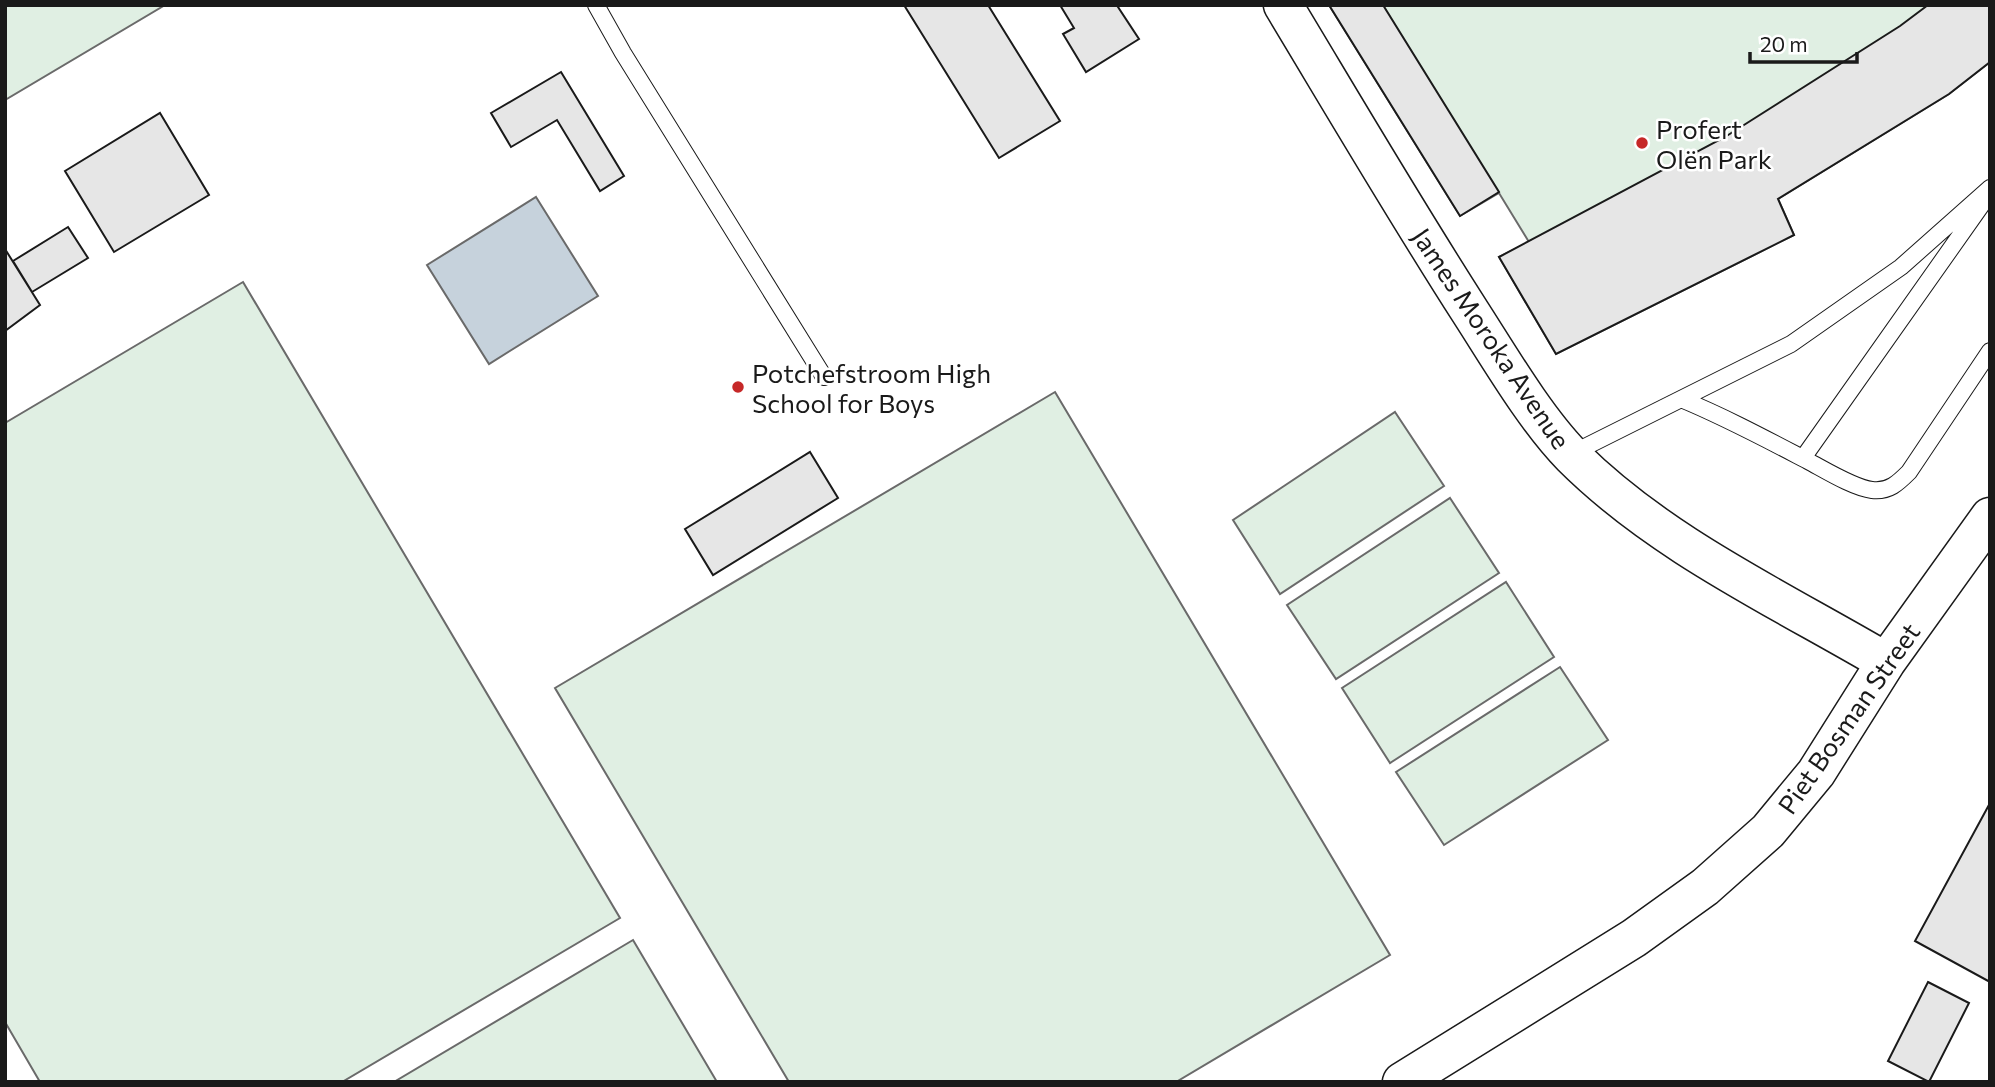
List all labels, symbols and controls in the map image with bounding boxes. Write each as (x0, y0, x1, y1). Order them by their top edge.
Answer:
scale bar (1750, 21, 1857, 65)
text: 20 m (1760, 31, 1808, 56)
place label: Profert Olën Park (1656, 113, 1772, 174)
marker: Profert Olën Park (1634, 135, 1650, 151)
street label: James Moroka Avenue (1407, 222, 1577, 454)
place label: Potchefstroom High School for Boys (752, 357, 991, 418)
marker: Potchefstroom High School for Boys (730, 379, 746, 395)
street label: Piet Bosman Street (1771, 617, 1925, 819)

